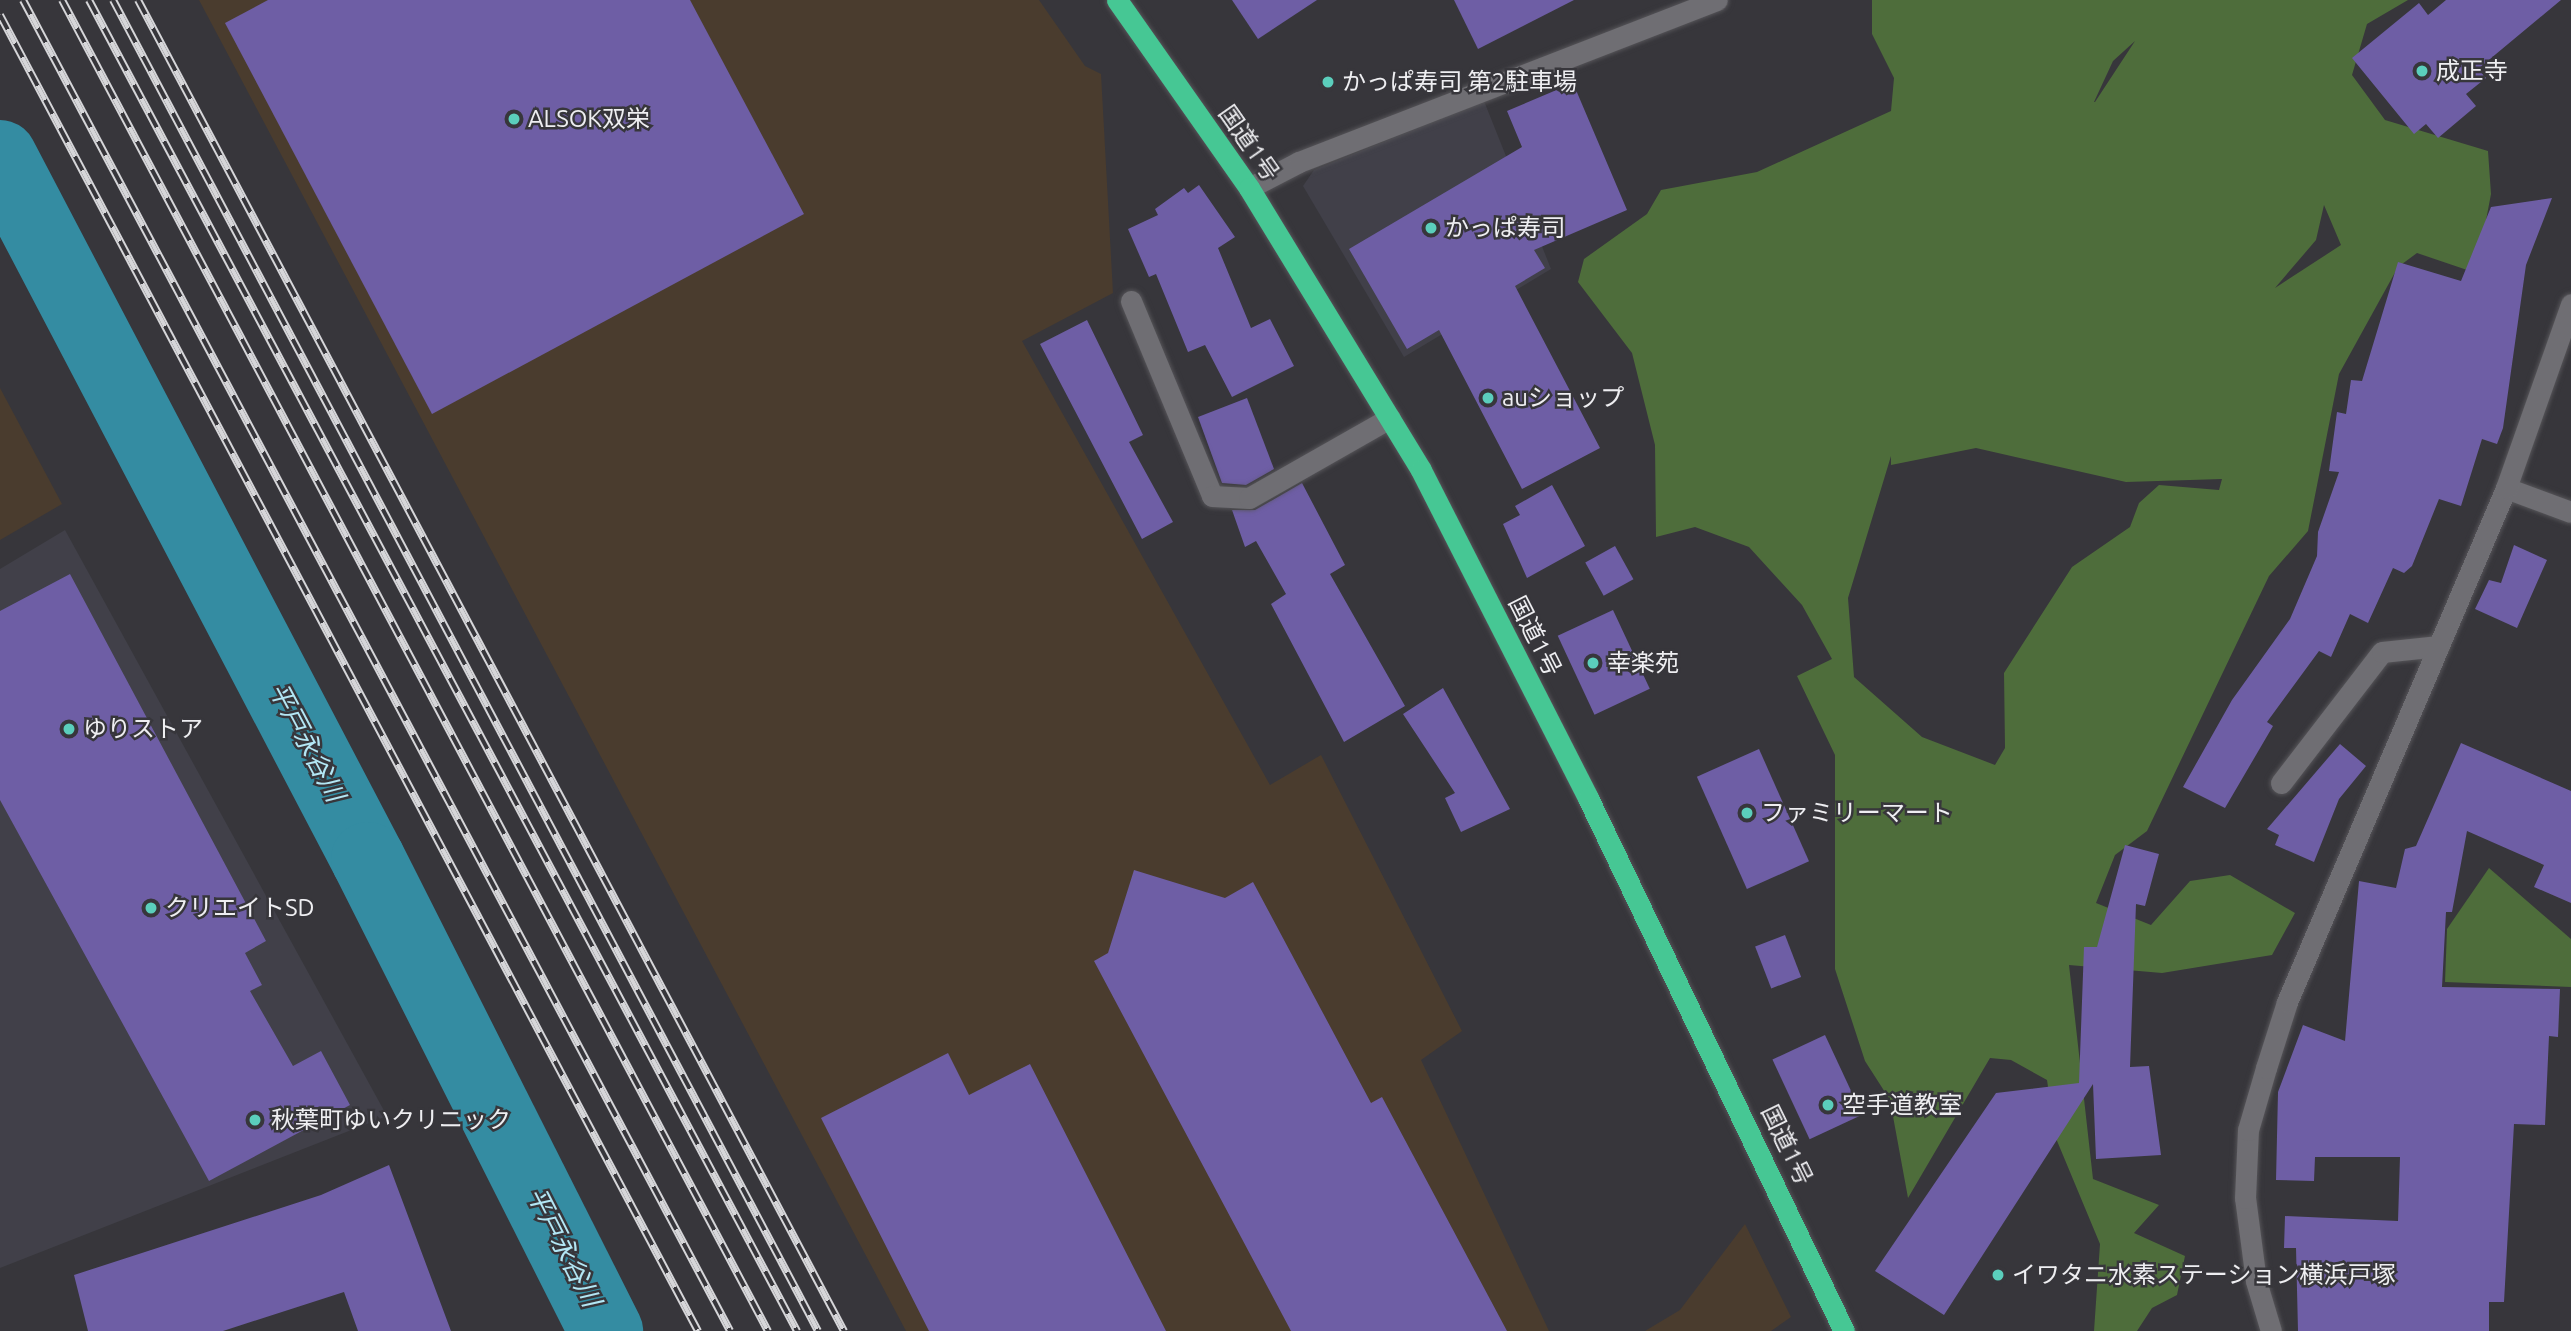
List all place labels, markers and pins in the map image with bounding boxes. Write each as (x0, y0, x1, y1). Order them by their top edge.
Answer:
place label: 成正寺 (2436, 57, 2508, 85)
marker: 成正寺 (2414, 63, 2430, 79)
place label: かっぱ寿司 第2駐車場 (1342, 68, 1577, 96)
marker: かっぱ寿司 第2駐車場 (1320, 74, 1336, 90)
place label: ALSOK双栄 (528, 105, 650, 133)
marker: ALSOK双栄 (506, 111, 522, 127)
place label: かっぱ寿司 (1445, 214, 1565, 242)
marker: かっぱ寿司 (1423, 220, 1439, 236)
place label: auショップ (1502, 384, 1624, 412)
marker: auショップ (1480, 390, 1496, 406)
place label: 幸楽苑 (1607, 649, 1679, 677)
marker: 幸楽苑 (1585, 655, 1601, 671)
place label: ゆりストア (83, 715, 203, 743)
marker: ゆりストア (61, 721, 77, 737)
place label: ファミリーマート (1761, 799, 1953, 827)
marker: ファミリーマート (1739, 805, 1755, 821)
place label: クリエイトSD (165, 894, 315, 922)
marker: クリエイトSD (143, 900, 159, 916)
place label: 空手道教室 (1842, 1091, 1962, 1119)
marker: 空手道教室 (1820, 1097, 1836, 1113)
place label: 秋葉町ゆいクリニック (271, 1106, 511, 1134)
marker: 秋葉町ゆいクリニック (245, 1110, 265, 1130)
place label: イワタニ水素ステーション横浜戸塚 (2012, 1261, 2396, 1289)
marker: イワタニ水素ステーション横浜戸塚 (1990, 1267, 2006, 1283)

